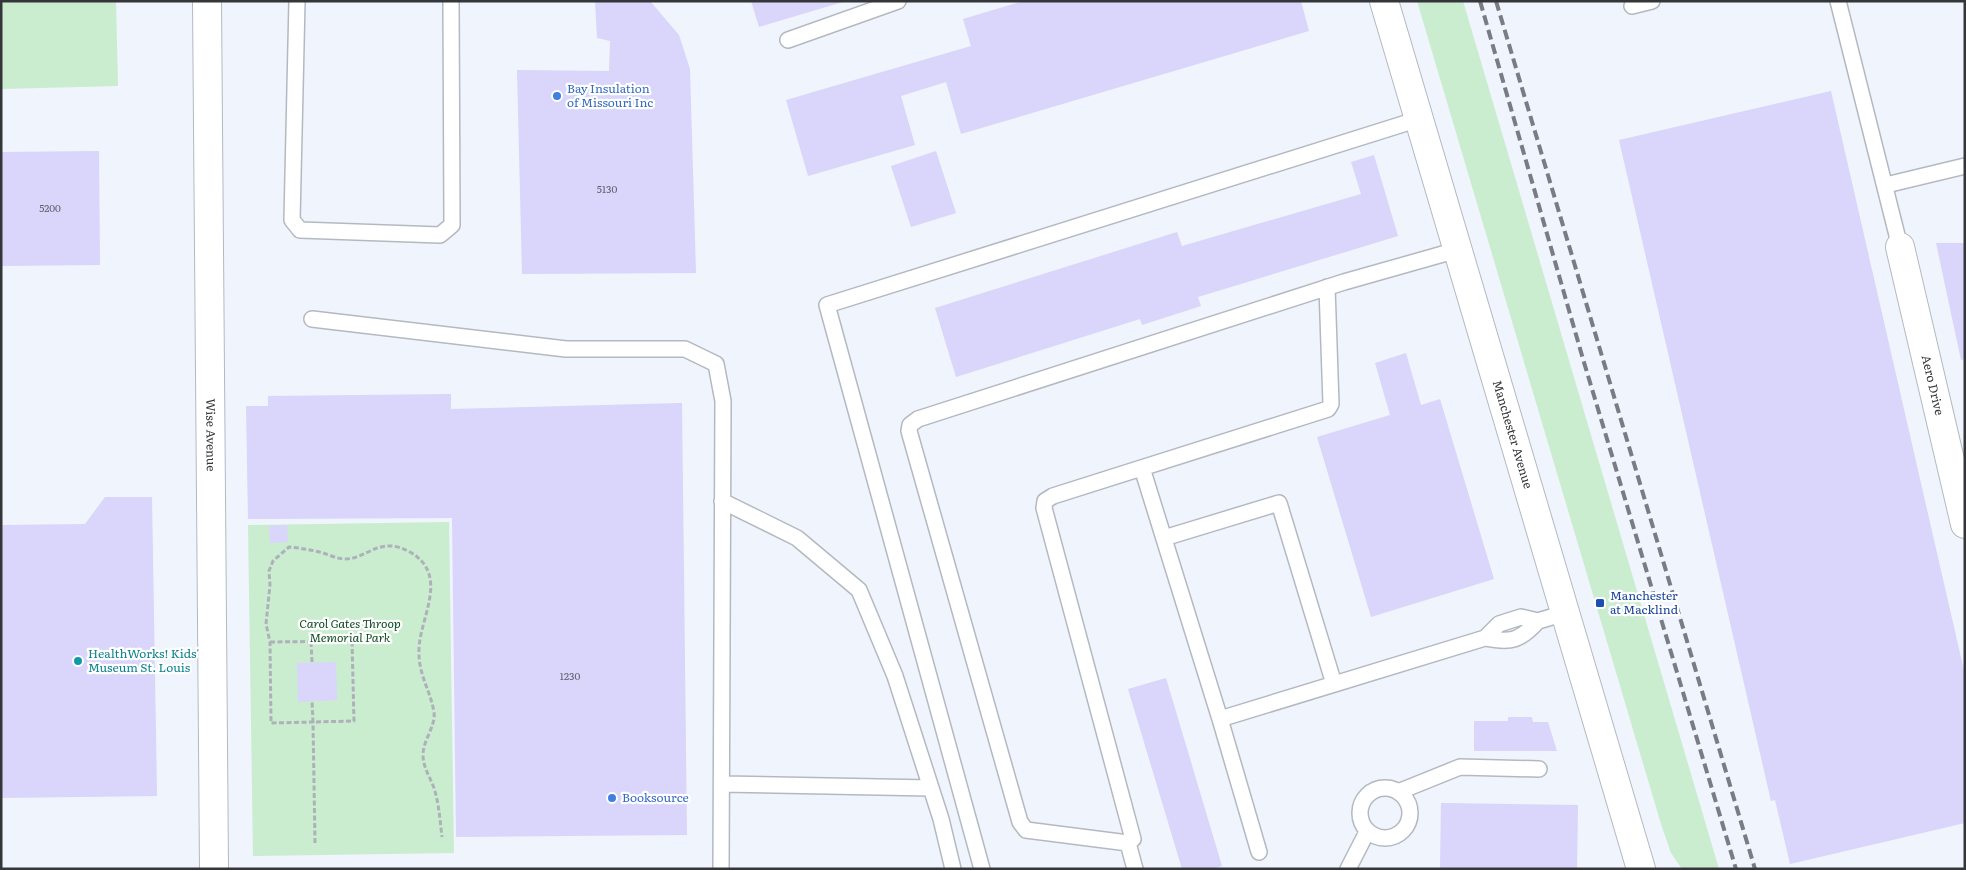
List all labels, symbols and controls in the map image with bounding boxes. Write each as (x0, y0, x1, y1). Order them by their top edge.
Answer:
place label: Bay Insulation of Missouri Inc (567, 79, 653, 111)
marker: Bay Insulation of Missouri Inc (551, 90, 563, 102)
house number: 5130 (597, 181, 617, 196)
house number: 5200 (39, 200, 61, 215)
street label: Aero Drive (1918, 353, 1949, 417)
street label: Manchester Avenue (1489, 378, 1538, 491)
street label: Wise Avenue (202, 398, 221, 472)
place label: Manchester at Macklind (1610, 586, 1679, 618)
marker: Manchester at Macklind (1594, 597, 1606, 609)
park label: Carol Gates Throop Memorial Park (299, 614, 401, 646)
place label: HealthWorks! Kids' Museum St. Louis (88, 644, 199, 676)
marker: HealthWorks! Kids' Museum St. Louis (72, 655, 84, 667)
house number: 1230 (560, 668, 580, 683)
place label: Booksource (622, 788, 689, 806)
marker: Booksource (606, 792, 618, 804)

